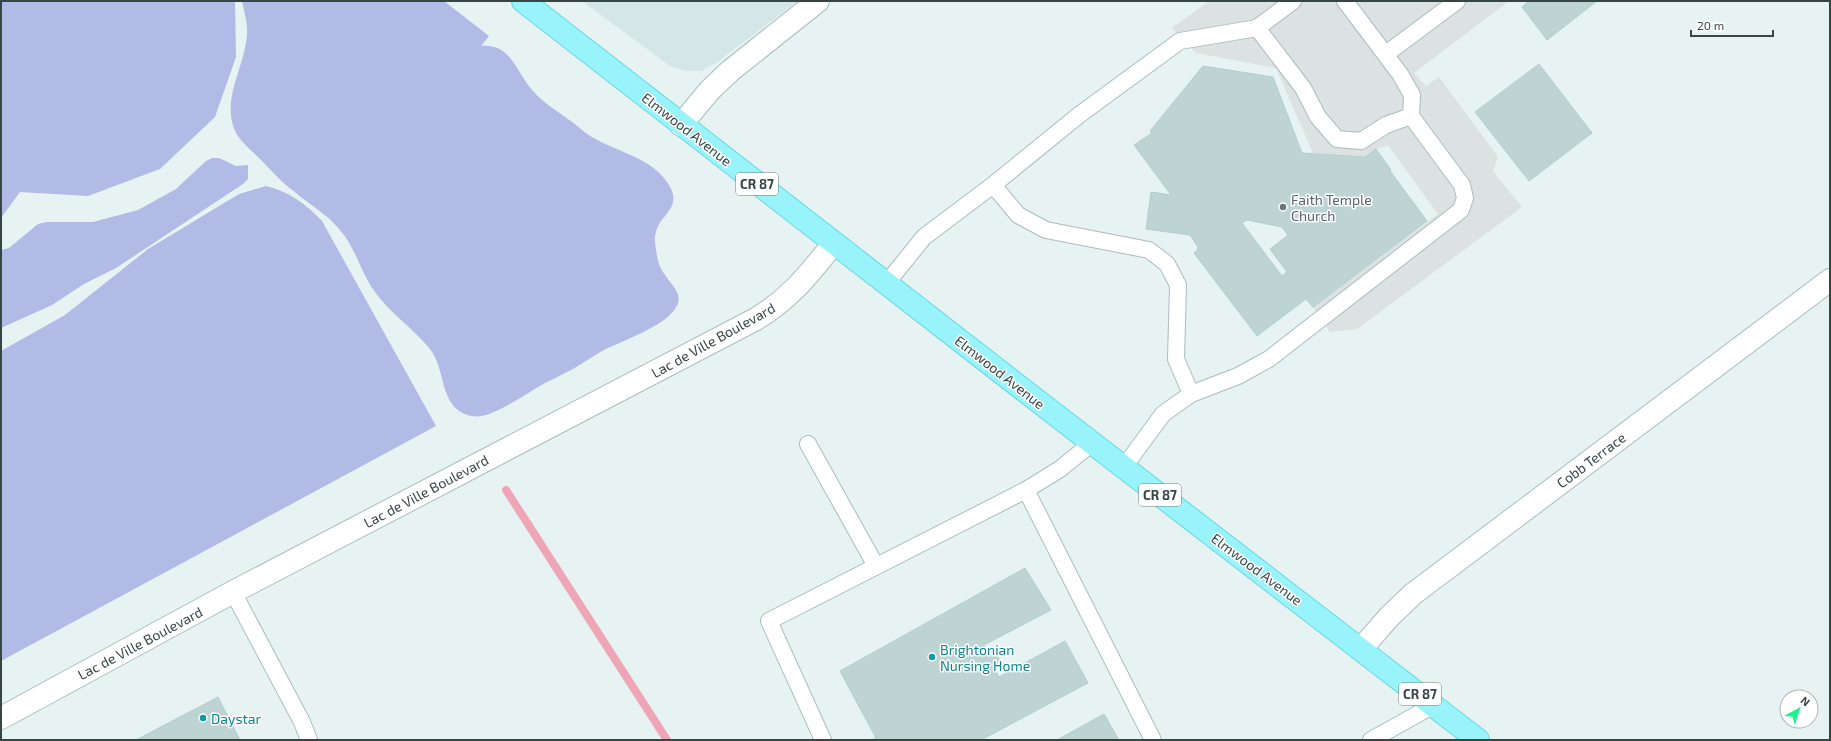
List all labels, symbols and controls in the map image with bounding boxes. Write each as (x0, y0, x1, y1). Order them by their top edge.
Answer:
scale bar (1691, 12, 1773, 38)
text: 20 m (1697, 18, 1724, 32)
street label: Elmwood Avenue (639, 89, 735, 169)
road number: CR 87 (736, 173, 778, 195)
place label: Faith Temple Church (1291, 191, 1372, 224)
marker: Faith Temple Church (1278, 202, 1288, 212)
street label: Lac de Ville Boulevard (648, 299, 778, 381)
street label: Elmwood Avenue (952, 332, 1048, 412)
street label: Cobb Terrace (1553, 429, 1629, 491)
street label: Lac de Ville Boulevard (361, 451, 491, 531)
road number: CR 87 (1139, 484, 1181, 506)
street label: Elmwood Avenue (1208, 529, 1306, 609)
street label: Lac de Ville Boulevard (75, 603, 205, 683)
place label: Brightonian Nursing Home (940, 641, 1030, 674)
marker: Brightonian Nursing Home (927, 652, 937, 662)
road number: CR 87 (1399, 683, 1441, 705)
north arrow (1779, 689, 1819, 729)
text: N (1799, 693, 1813, 709)
place label: Daystar (211, 710, 262, 727)
marker: Daystar (198, 713, 208, 723)

